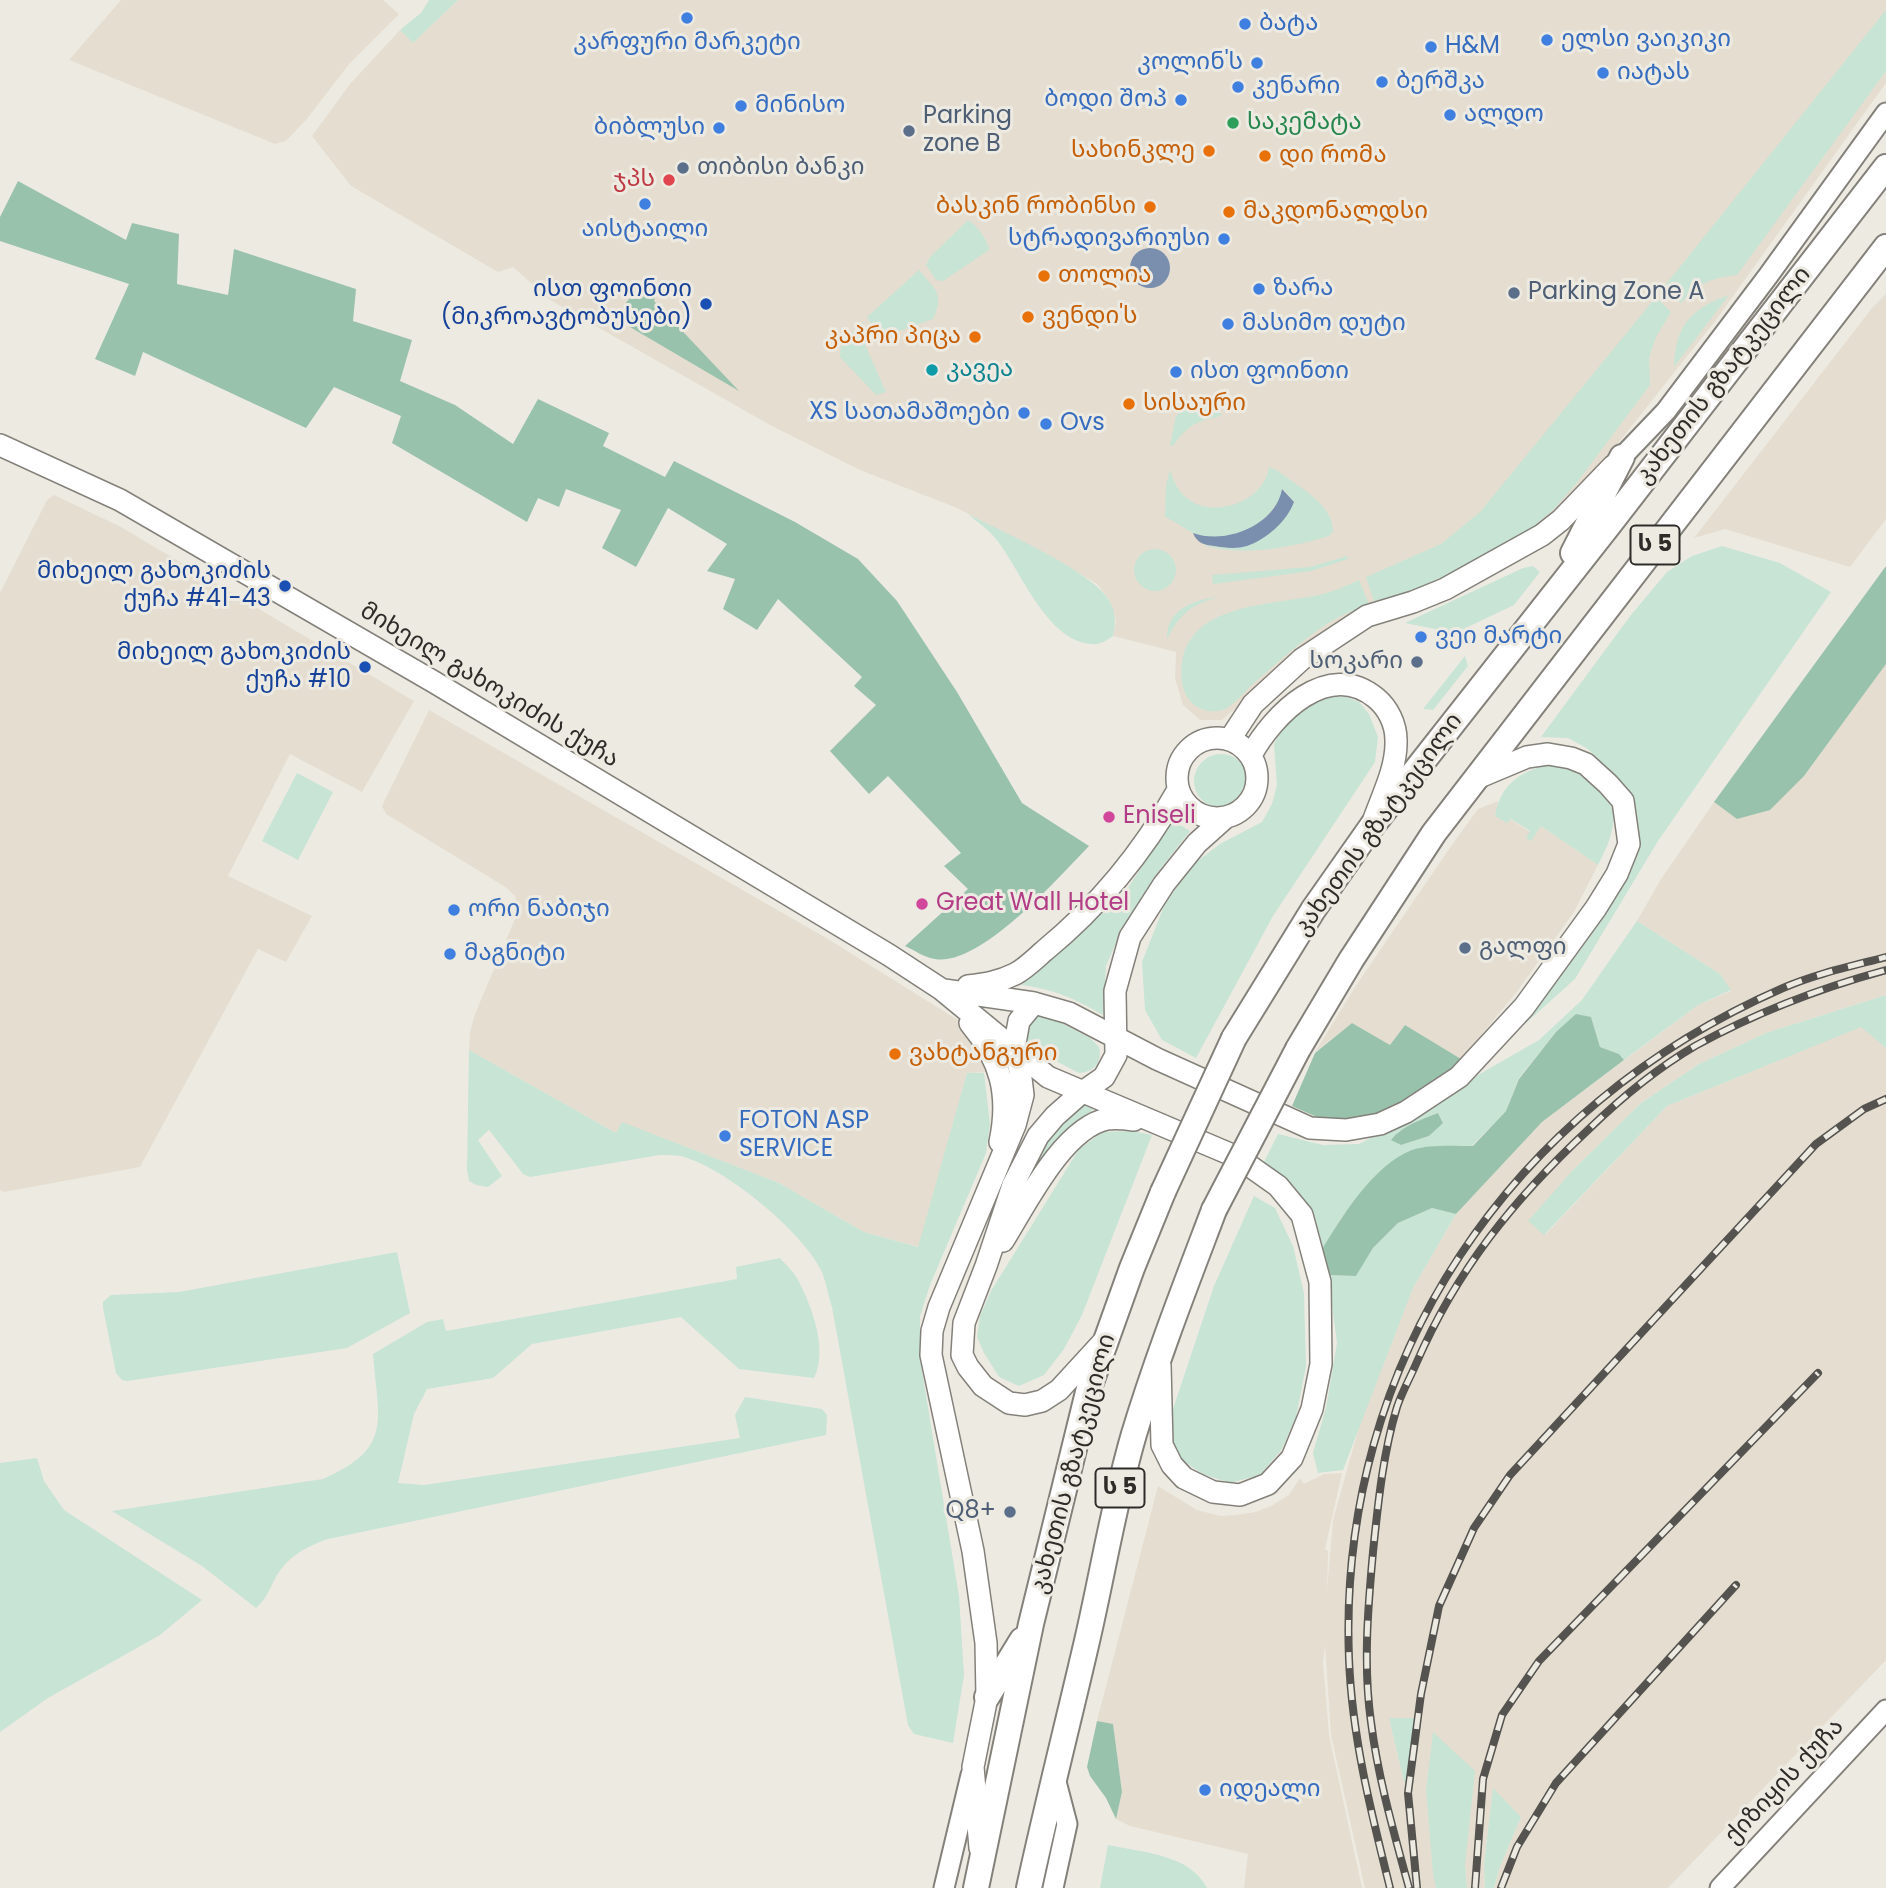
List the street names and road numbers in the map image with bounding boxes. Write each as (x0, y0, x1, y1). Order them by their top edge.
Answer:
street label: კახეთის გზატკეცილი (1630, 262, 1818, 490)
road number: ს 5 (1630, 526, 1680, 565)
street label: მიხეილ გახოკიძის ქუჩა (355, 597, 623, 775)
street label: კახეთის გზატკეცილი (1289, 708, 1469, 942)
street label: კახეთის გზატკეცილი (1025, 1331, 1123, 1597)
road number: ს 5 (1096, 1469, 1144, 1508)
street label: ქიზიყის ქუჩა (1719, 1713, 1851, 1851)

